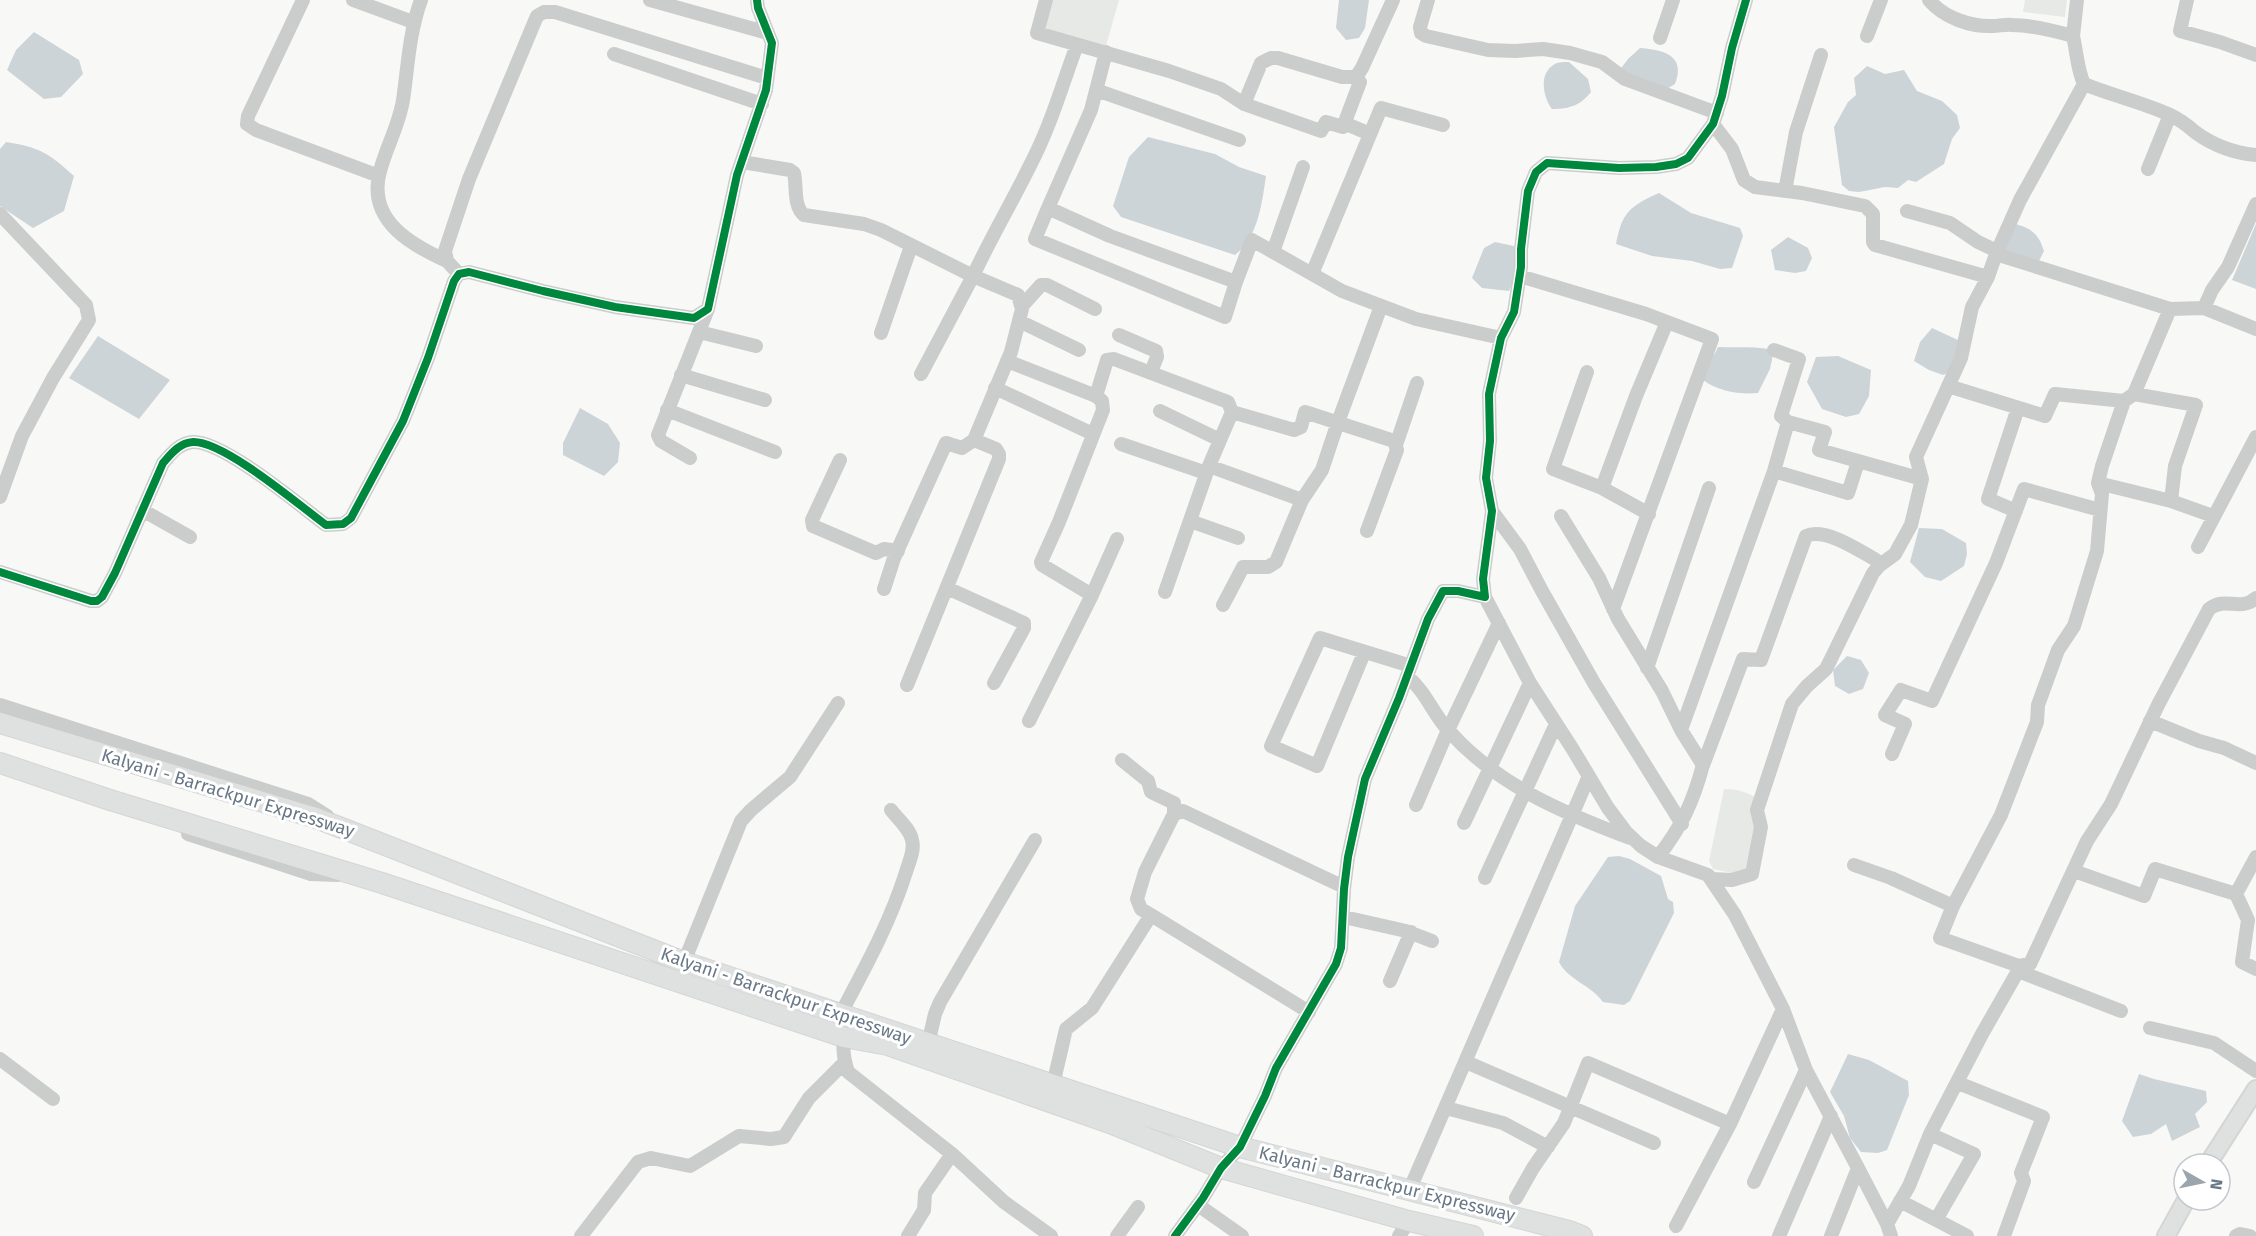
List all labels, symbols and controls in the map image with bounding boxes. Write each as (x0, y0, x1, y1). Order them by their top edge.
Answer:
street label: Kalyani - Barrackpur Expressway (99, 744, 357, 842)
street label: Kalyani - Barrackpur Expressway (658, 943, 914, 1049)
street label: Kalyani - Barrackpur Expressway (1257, 1141, 1518, 1227)
north arrow (2172, 1152, 2232, 1212)
text: N (2206, 1178, 2227, 1191)

